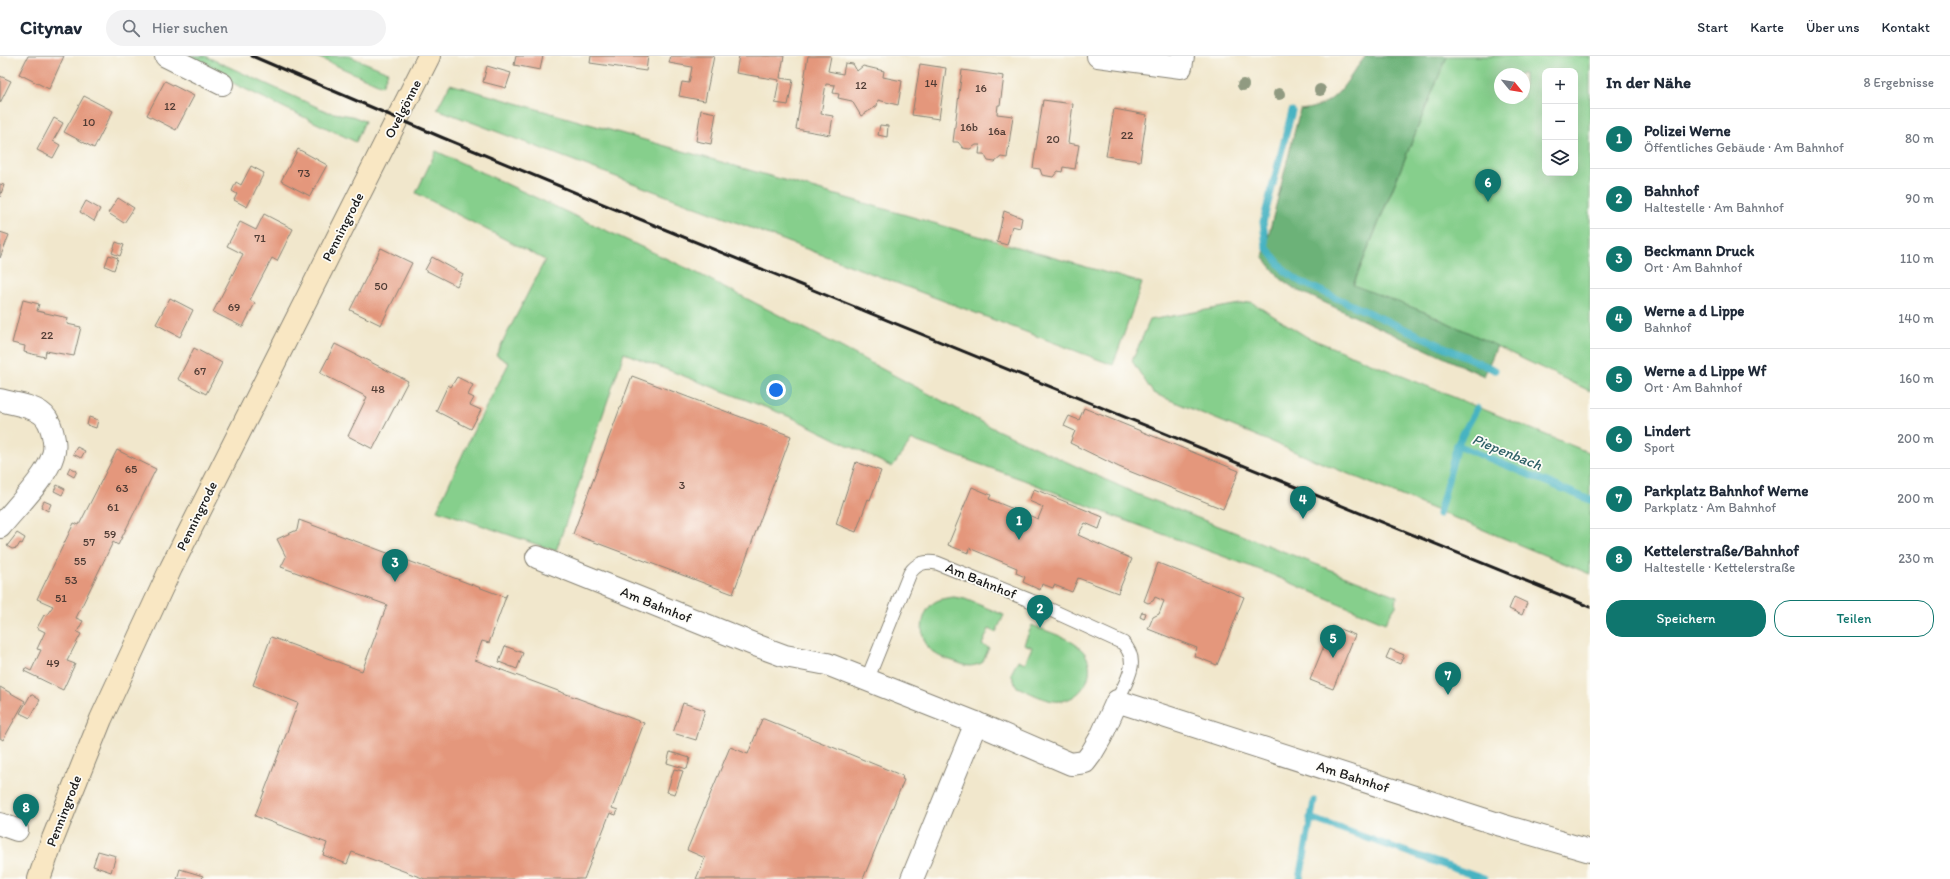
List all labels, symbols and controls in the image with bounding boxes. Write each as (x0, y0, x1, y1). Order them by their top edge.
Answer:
search box (106, 10, 386, 46)
text: Citynav (20, 16, 82, 39)
icon: search (120, 17, 142, 39)
text: Hier suchen (152, 19, 228, 37)
text: Start (1697, 19, 1728, 36)
text: Karte (1750, 19, 1784, 36)
text: Über uns (1806, 19, 1859, 36)
text: Kontakt (1881, 19, 1930, 36)
north arrow (1494, 68, 1530, 104)
map controls (1542, 68, 1578, 176)
button: + (1542, 68, 1578, 104)
text: In der Nähe (1606, 72, 1691, 92)
text: 8 Ergebnisse (1864, 75, 1934, 90)
street label: Ovelgönne (381, 76, 425, 141)
house number: 14 (925, 76, 937, 90)
house number: 12 (855, 78, 868, 92)
house number: 16 (975, 81, 987, 95)
house number: 12 (164, 99, 177, 113)
button: − (1542, 104, 1578, 140)
house number: 10 (83, 115, 95, 129)
house number: 16b (960, 120, 978, 134)
text: Polizei Werne (1644, 122, 1731, 140)
house number: 16a (988, 124, 1007, 138)
house number: 22 (1121, 128, 1134, 142)
text: 1 (1616, 131, 1622, 146)
text: 80 m (1905, 131, 1934, 146)
house number: 20 (1046, 132, 1060, 146)
button: layers (1542, 140, 1578, 176)
text: Öffentliches Gebäude · Am Bahnhof (1644, 140, 1844, 155)
house number: 73 (298, 166, 311, 180)
pin: 6 (1475, 169, 1501, 202)
text: Bahnhof (1644, 182, 1699, 200)
street label: Penningrode (318, 189, 368, 264)
text: 2 (1616, 191, 1622, 206)
text: 90 m (1905, 191, 1934, 206)
text: Haltestelle · Am Bahnhof (1644, 200, 1784, 215)
house number: 71 (254, 231, 266, 245)
text: Beckmann Druck (1644, 242, 1754, 260)
text: 3 (1615, 251, 1623, 266)
text: 110 m (1900, 251, 1934, 266)
text: Ort · Am Bahnhof (1644, 260, 1742, 275)
house number: 50 (374, 279, 388, 293)
house number: 69 (228, 300, 240, 314)
text: Werne a d Lippe (1644, 302, 1745, 320)
text: 4 (1615, 311, 1623, 326)
text: 140 m (1898, 311, 1934, 326)
text: Bahnhof (1644, 320, 1692, 335)
house number: 22 (41, 328, 54, 342)
text: Werne a d Lippe Wf (1644, 362, 1766, 380)
house number: 67 (194, 364, 206, 378)
text: 5 (1616, 371, 1622, 386)
text: 160 m (1899, 371, 1934, 386)
your location (766, 380, 786, 400)
text: Ort · Am Bahnhof (1644, 380, 1742, 395)
house number: 48 (371, 382, 385, 396)
text: Lindert (1644, 422, 1691, 440)
water label: Piepenbach (1470, 430, 1545, 474)
text: 6 (1616, 431, 1622, 446)
text: 200 m (1897, 431, 1934, 446)
text: Sport (1644, 440, 1675, 455)
house number: 65 (125, 462, 137, 476)
street label: Penningrode (173, 478, 221, 553)
house number: 3 (679, 478, 686, 492)
house number: 63 (116, 481, 129, 495)
text: Parkplatz Bahnhof Werne (1644, 482, 1809, 500)
pin: 4 (1290, 486, 1316, 519)
text: 7 (1616, 491, 1622, 506)
text: 200 m (1897, 491, 1934, 506)
house number: 61 (107, 500, 119, 514)
text: Parkplatz · Am Bahnhof (1644, 500, 1776, 515)
pin: 1 (1006, 507, 1032, 540)
house number: 59 (104, 527, 116, 541)
house number: 57 (83, 535, 95, 549)
text: Kettelerstraße/Bahnhof (1644, 542, 1799, 560)
pin: 3 (382, 549, 408, 582)
text: 8 (1615, 551, 1623, 566)
text: 230 m (1898, 551, 1934, 566)
house number: 55 (74, 554, 86, 568)
street label: Am Bahnhof (943, 559, 1020, 603)
text: Haltestelle · Kettelerstraße (1644, 560, 1795, 575)
house number: 53 (65, 573, 78, 587)
street label: Am Bahnhof (618, 583, 695, 627)
house number: 51 (55, 591, 67, 605)
pin: 2 (1027, 595, 1053, 628)
button: Speichern (1606, 600, 1766, 637)
button: Teilen (1774, 600, 1934, 637)
pin: 5 (1320, 625, 1346, 658)
house number: 49 (46, 656, 60, 670)
pin: 7 (1435, 662, 1461, 695)
street label: Am Bahnhof (1315, 757, 1392, 797)
street label: Penningrode (43, 773, 85, 849)
pin: 8 (13, 794, 39, 827)

